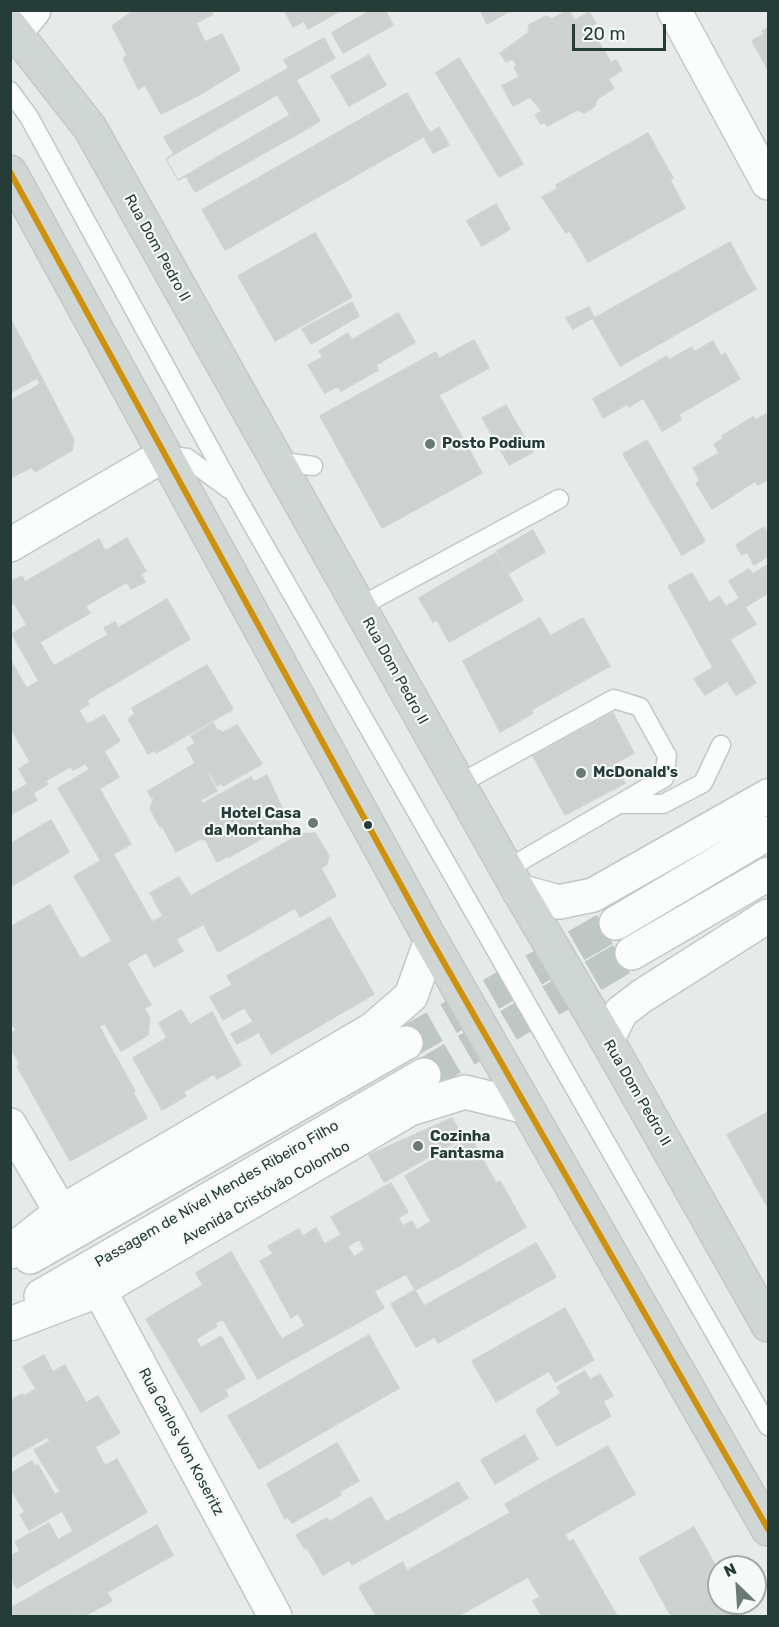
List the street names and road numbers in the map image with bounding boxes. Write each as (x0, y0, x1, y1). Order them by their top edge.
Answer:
street label: Rua Dom Pedro II (120, 191, 194, 305)
street label: Rua Dom Pedro II (358, 614, 432, 728)
street label: Rua Dom Pedro II (599, 1037, 675, 1149)
street label: Passagem de Nível Mendes Ribeiro Filho (92, 1117, 342, 1271)
street label: Avenida Cristóvão Colombo (179, 1137, 353, 1249)
street label: Rua Carlos Von Koseritz (134, 1365, 228, 1519)

